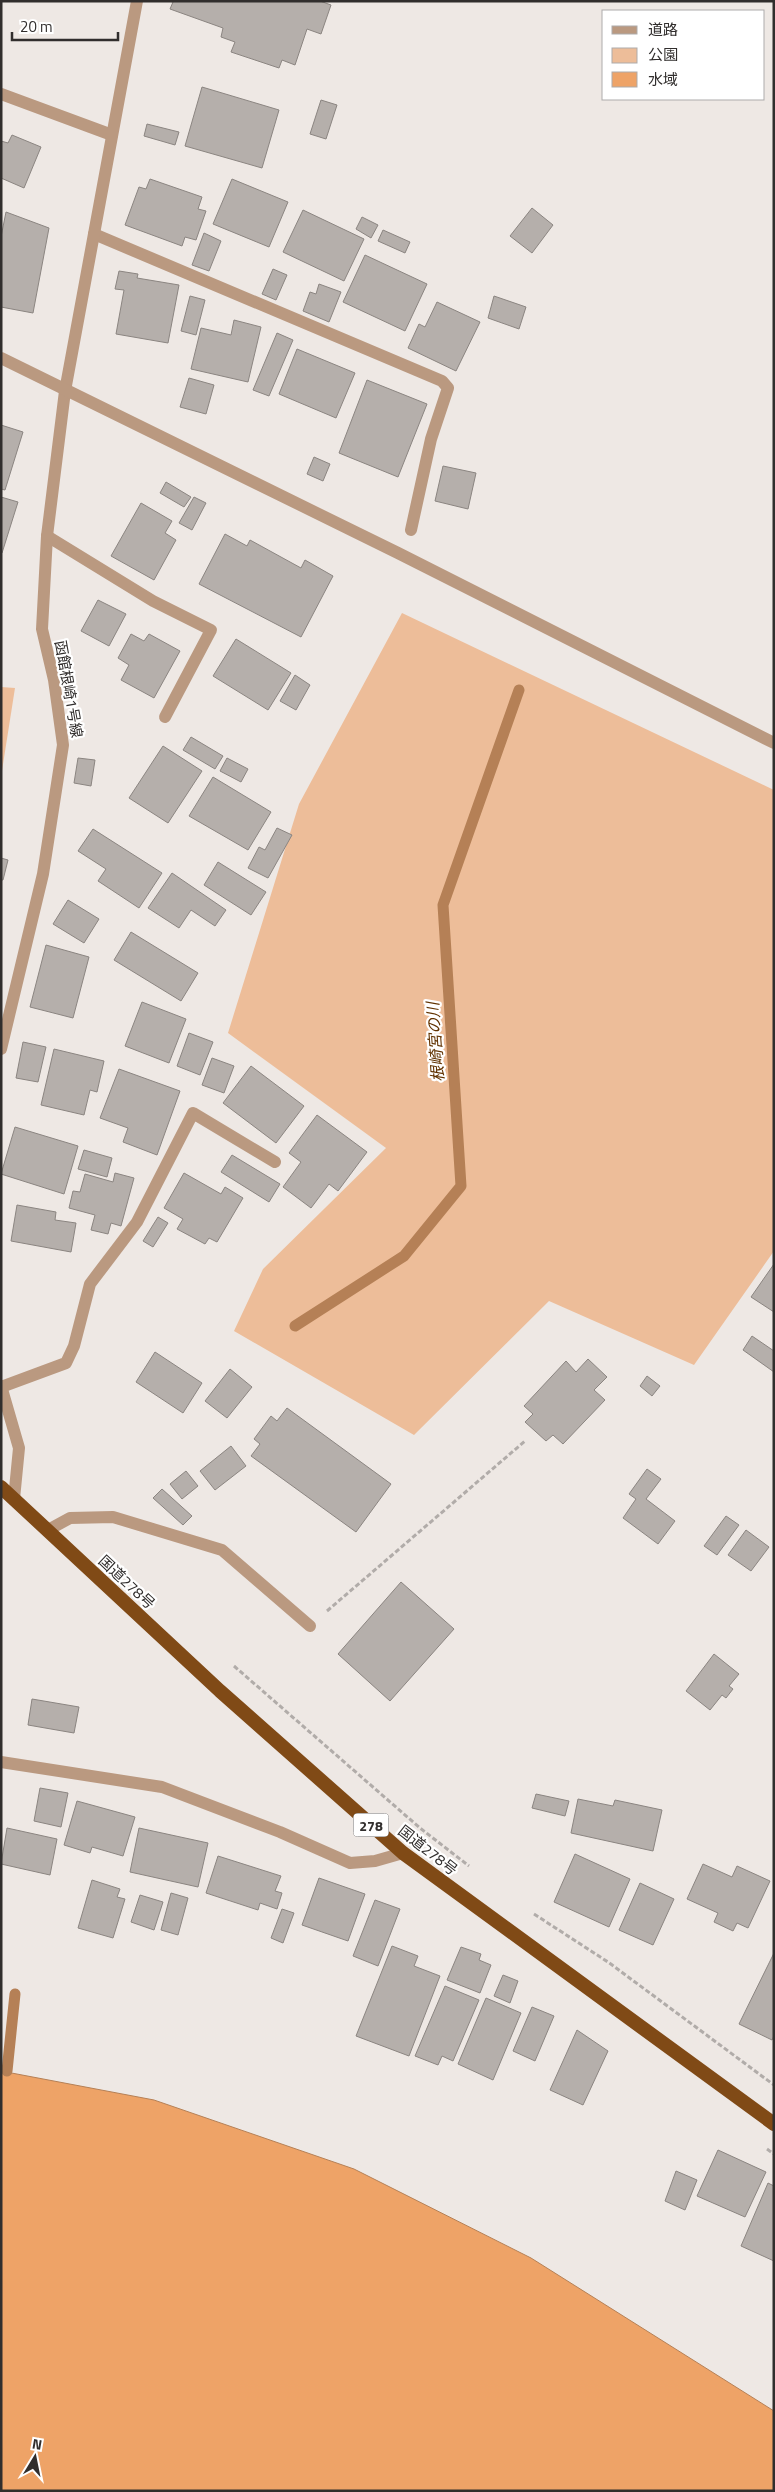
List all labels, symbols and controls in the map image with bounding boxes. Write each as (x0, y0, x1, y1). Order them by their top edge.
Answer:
scale bar (12, 10, 119, 42)
legend (602, 10, 765, 100)
text: 20 m (20, 15, 53, 38)
text: 道路 (648, 18, 678, 41)
text: 公園 (648, 43, 678, 66)
text: 水域 (648, 68, 678, 91)
street label: 函館根崎1号線 (49, 639, 89, 739)
water label: 根崎宮の川 (420, 999, 450, 1083)
street label: 国道278号 (93, 1550, 161, 1614)
road number: 278 (354, 1814, 388, 1836)
street label: 国道278号 (393, 1819, 463, 1881)
north arrow (10, 2432, 60, 2482)
text: N (31, 2433, 44, 2455)

